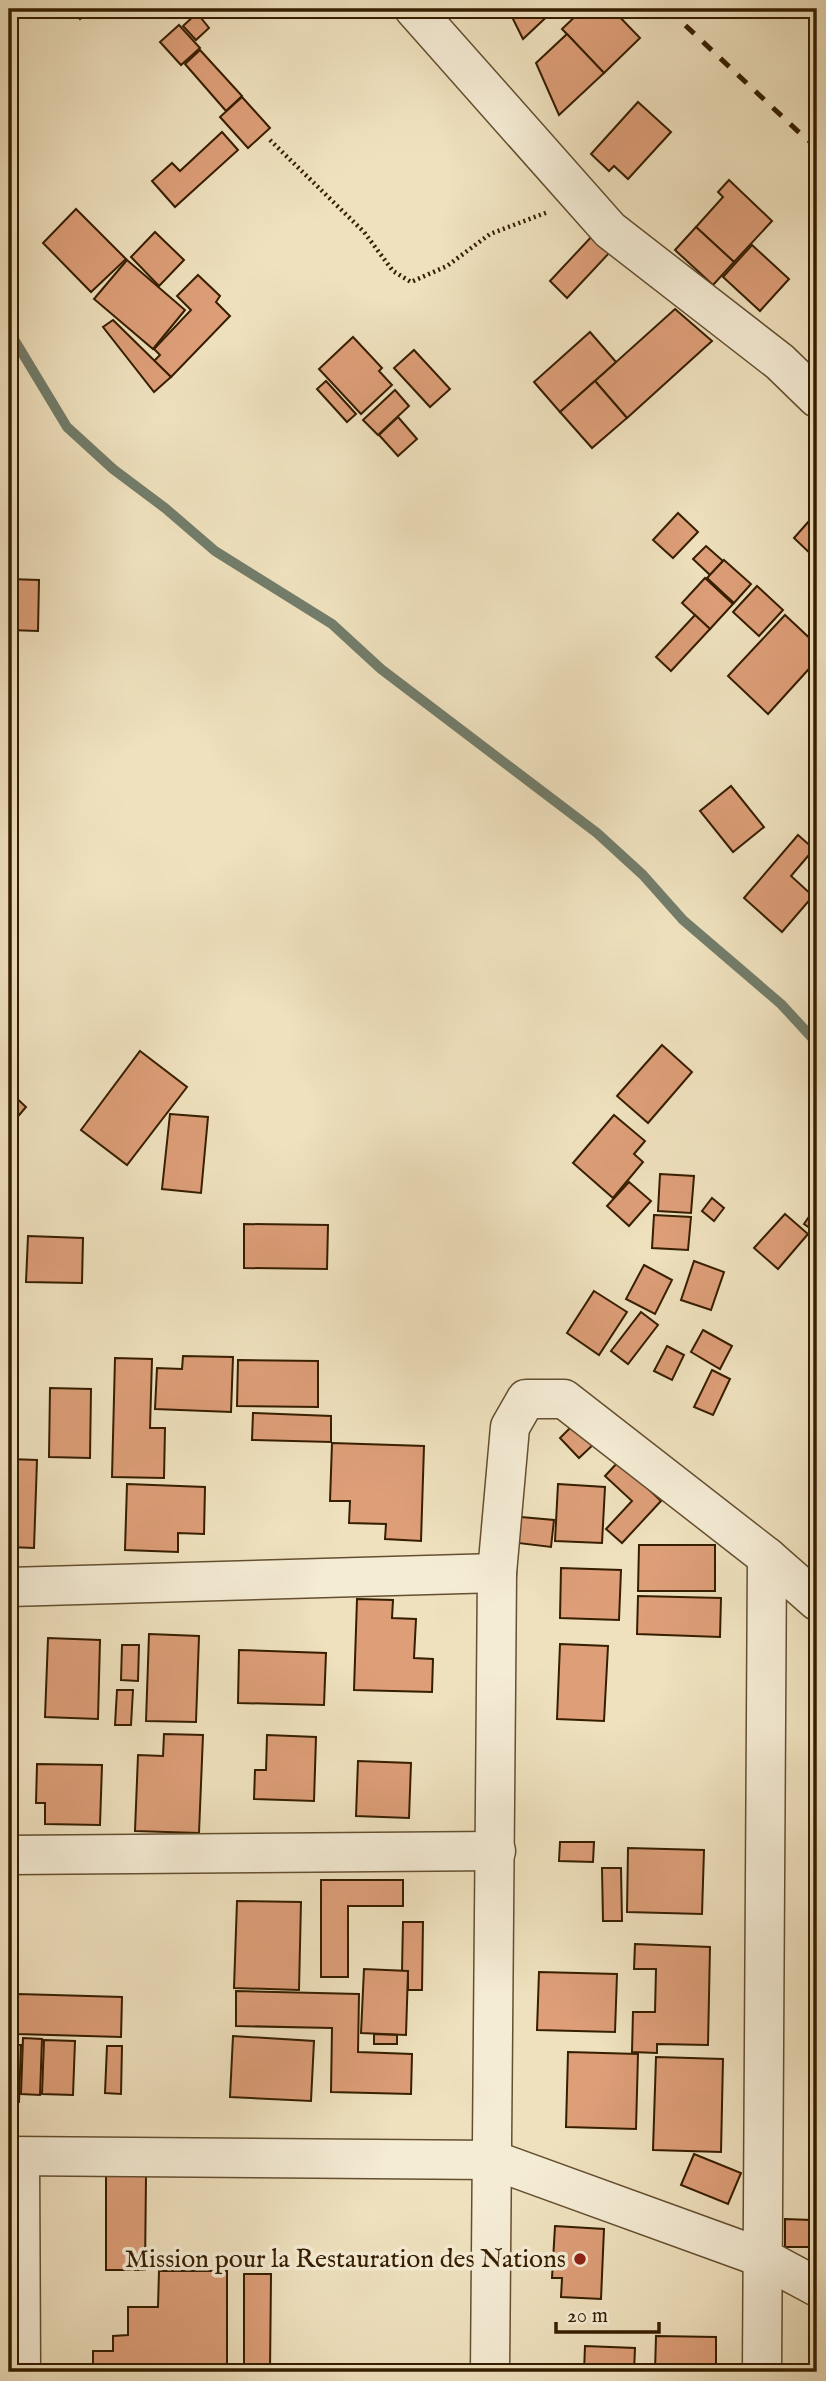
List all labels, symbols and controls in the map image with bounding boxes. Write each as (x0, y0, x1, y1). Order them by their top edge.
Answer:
place label: Mission pour la Restauration des Nations (125, 2243, 566, 2276)
marker: Mission pour la Restauration des Nations (572, 2251, 588, 2267)
scale bar (556, 2290, 660, 2334)
text: 20 m (567, 2303, 608, 2330)

